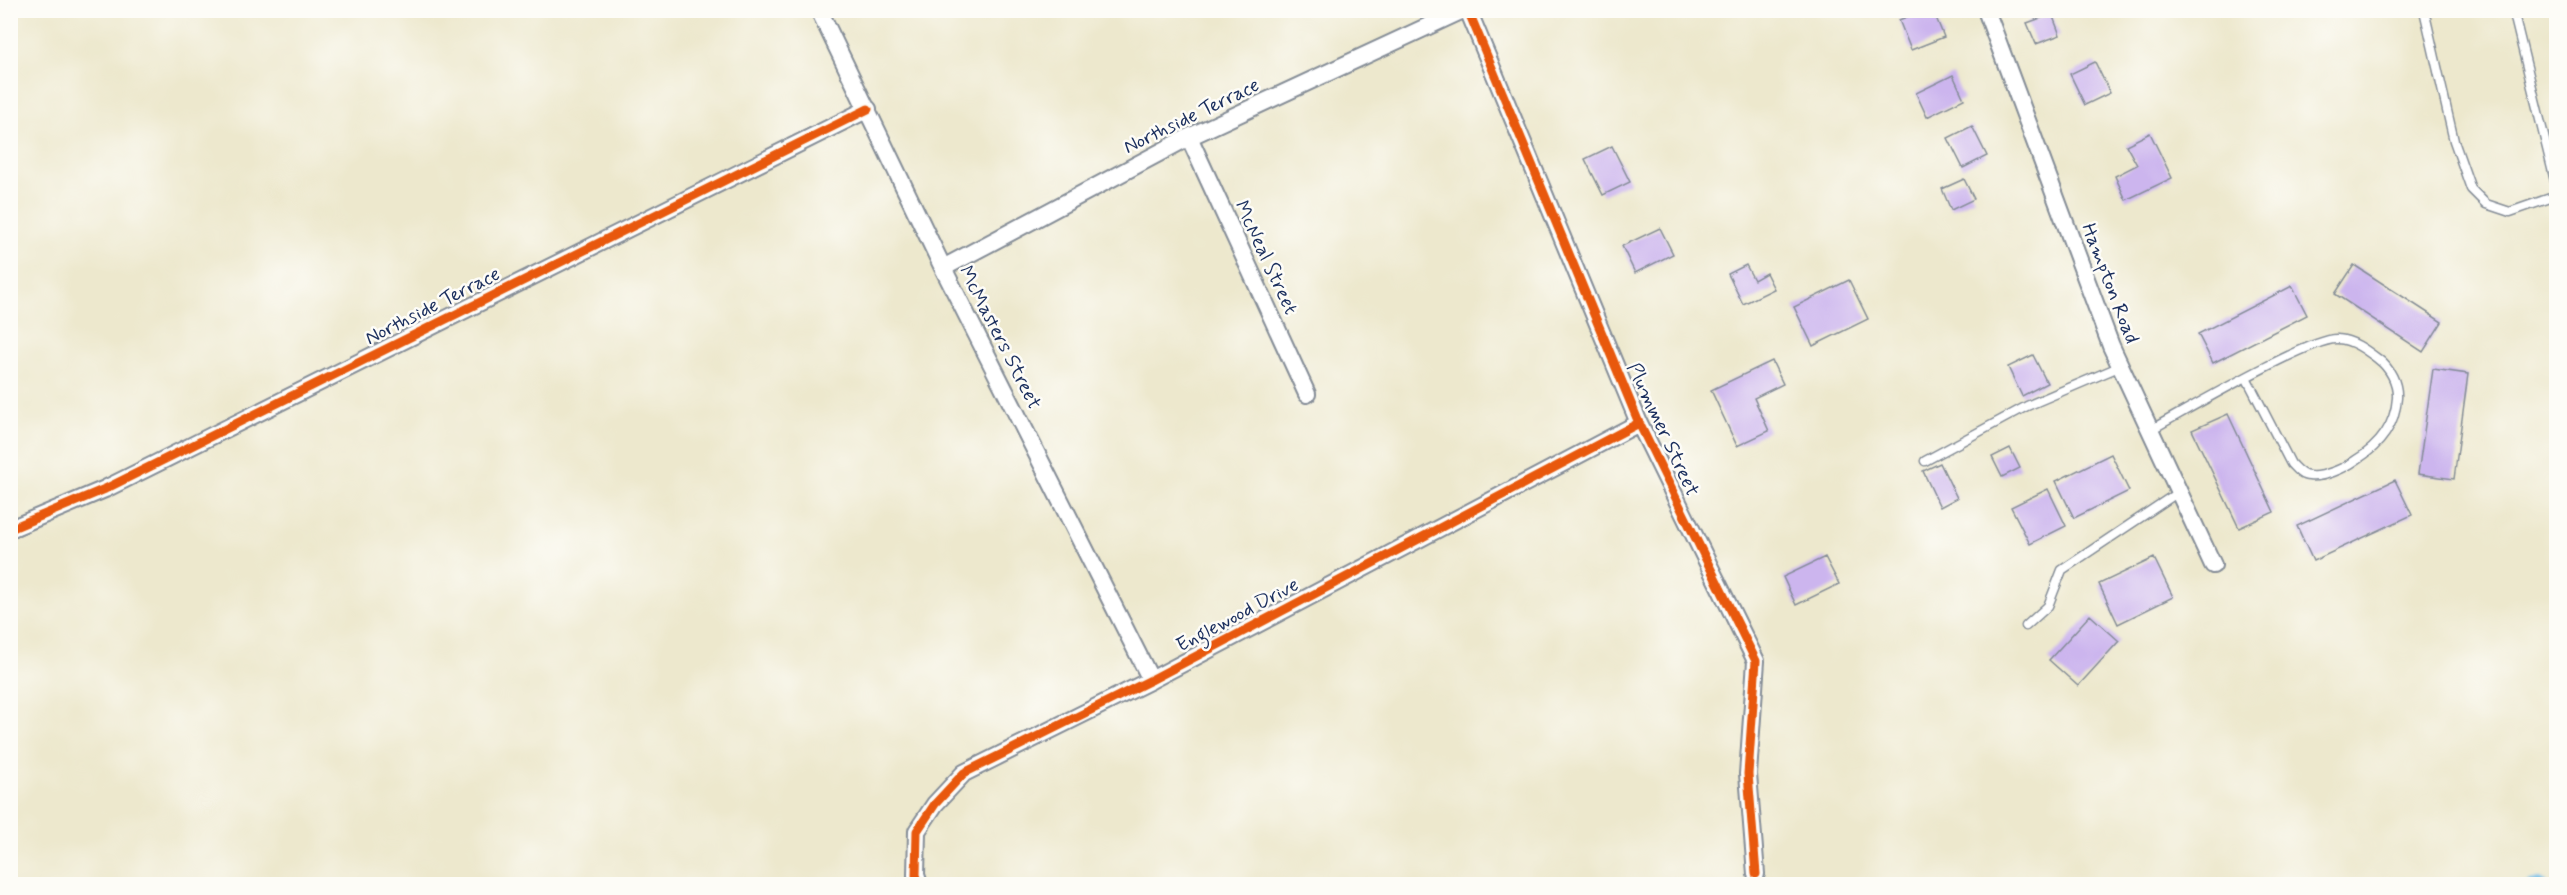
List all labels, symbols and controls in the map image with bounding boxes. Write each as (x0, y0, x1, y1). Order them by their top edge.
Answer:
street label: Northside Terrace (1119, 72, 1264, 161)
street label: McNeal Street (1227, 196, 1304, 319)
street label: Hampton Road (2074, 220, 2145, 348)
street label: Northside Terrace (360, 261, 505, 352)
street label: McMasters Street (952, 261, 1048, 414)
street label: Plummer Street (1620, 358, 1705, 501)
street label: Englewood Drive (1172, 572, 1305, 661)

